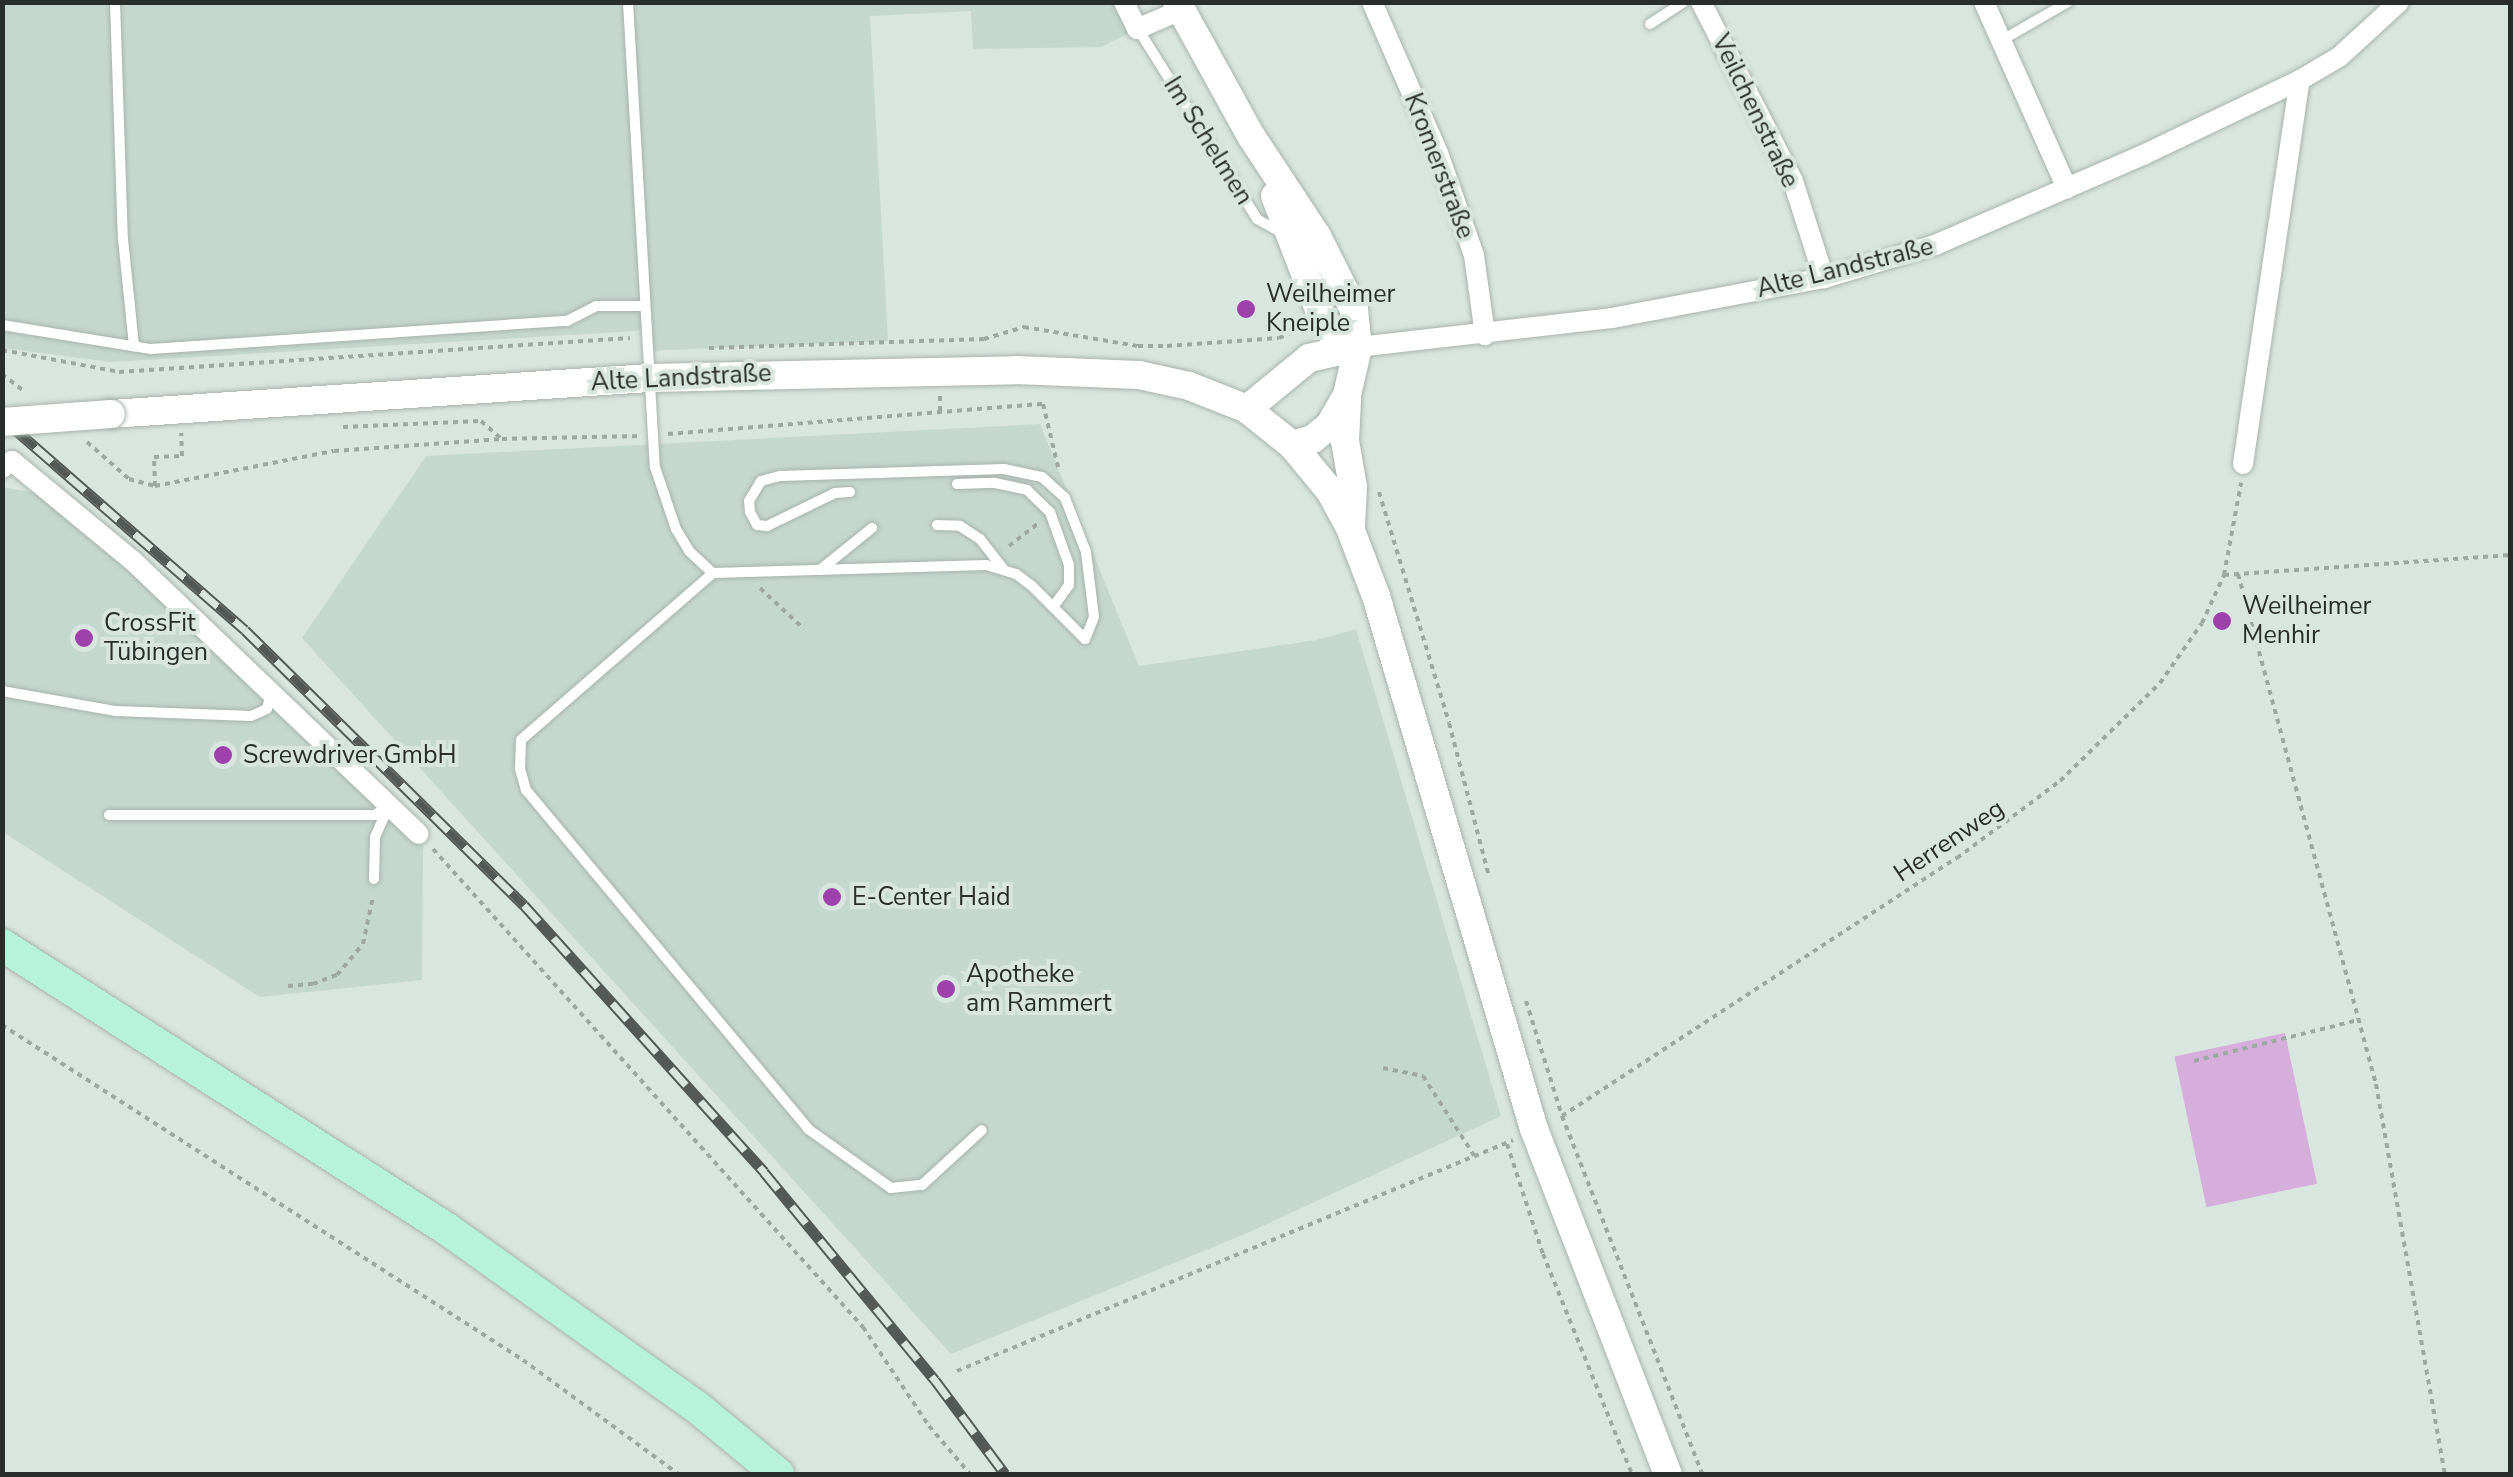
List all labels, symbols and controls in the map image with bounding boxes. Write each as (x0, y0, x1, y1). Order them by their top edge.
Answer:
street label: Veilchenstraße (1705, 29, 1805, 193)
street label: Im Schelmen (1157, 72, 1259, 210)
street label: Kromerstraße (1398, 89, 1480, 243)
street label: Alte Landstraße (1754, 232, 1936, 304)
place label: Weilheimer Kneiple (1266, 280, 1396, 339)
marker: Weilheimer Kneiple (1235, 298, 1257, 320)
street label: Alte Landstraße (590, 358, 772, 398)
place label: Weilheimer Menhir (2242, 592, 2372, 651)
place label: CrossFit Tübingen (104, 609, 208, 668)
marker: Weilheimer Menhir (2211, 610, 2233, 632)
marker: CrossFit Tübingen (73, 627, 95, 649)
place label: Screwdriver GmbH (243, 740, 457, 770)
marker: Screwdriver GmbH (212, 744, 234, 766)
street label: Herrenweg (1888, 793, 2010, 889)
place label: E-Center Haid (852, 882, 1011, 912)
marker: E-Center Haid (821, 886, 843, 908)
place label: Apotheke am Rammert (966, 960, 1111, 1019)
marker: Apotheke am Rammert (935, 978, 957, 1000)

